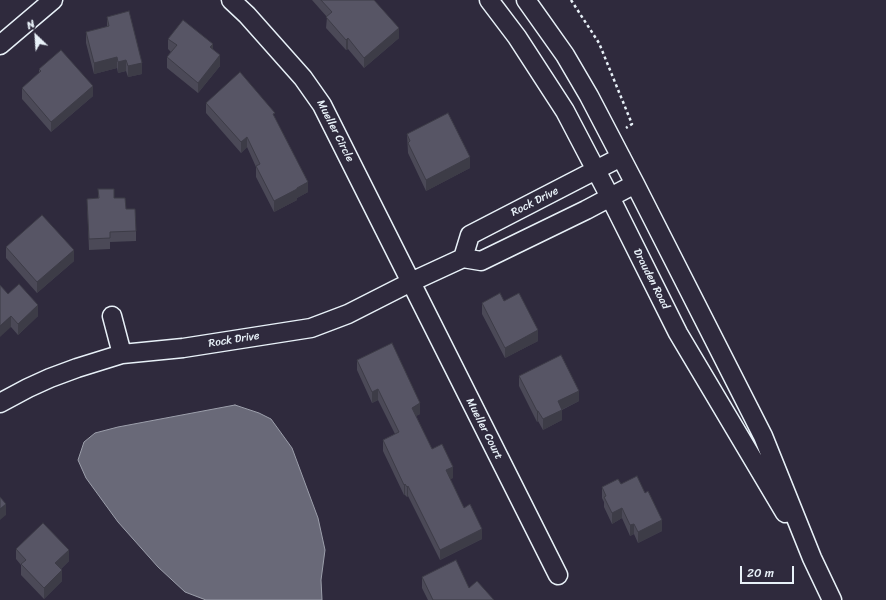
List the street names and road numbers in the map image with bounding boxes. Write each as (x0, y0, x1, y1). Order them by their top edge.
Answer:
street label: Mueller Circle (314, 98, 356, 164)
street label: Rock Drive (509, 184, 561, 220)
street label: Drauden Road (630, 247, 672, 311)
street label: Rock Drive (208, 329, 260, 351)
street label: Mueller Court (463, 396, 505, 462)

